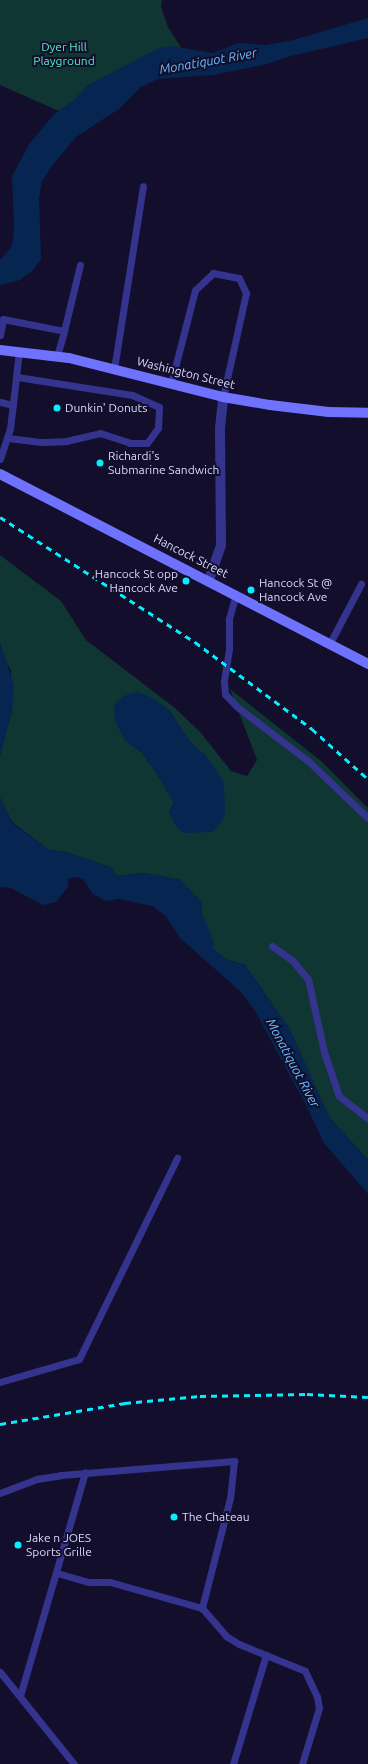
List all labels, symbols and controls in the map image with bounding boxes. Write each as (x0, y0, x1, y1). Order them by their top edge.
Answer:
park label: Dyer Hill Playground (33, 40, 95, 68)
water label: Monatiquot River (158, 45, 258, 77)
street label: Washington Street (135, 354, 237, 392)
place label: Dunkin' Donuts (65, 401, 148, 415)
marker: Dunkin' Donuts (52, 403, 62, 413)
place label: Richardi's Submarine Sandwich (108, 449, 219, 477)
marker: Richardi's Submarine Sandwich (95, 458, 105, 468)
street label: Hancock Street (151, 531, 231, 581)
place label: Hancock St opp Hancock Ave (95, 567, 178, 595)
marker: Hancock St opp Hancock Ave (181, 576, 191, 586)
place label: Hancock St @ Hancock Ave (259, 576, 332, 604)
marker: Hancock St @ Hancock Ave (246, 585, 256, 595)
water label: Monatiquot River (263, 1016, 323, 1110)
place label: The Chateau (182, 1510, 250, 1524)
marker: The Chateau (169, 1512, 179, 1522)
place label: Jake n JOES Sports Grille (26, 1531, 92, 1559)
marker: Jake n JOES Sports Grille (13, 1540, 23, 1550)

